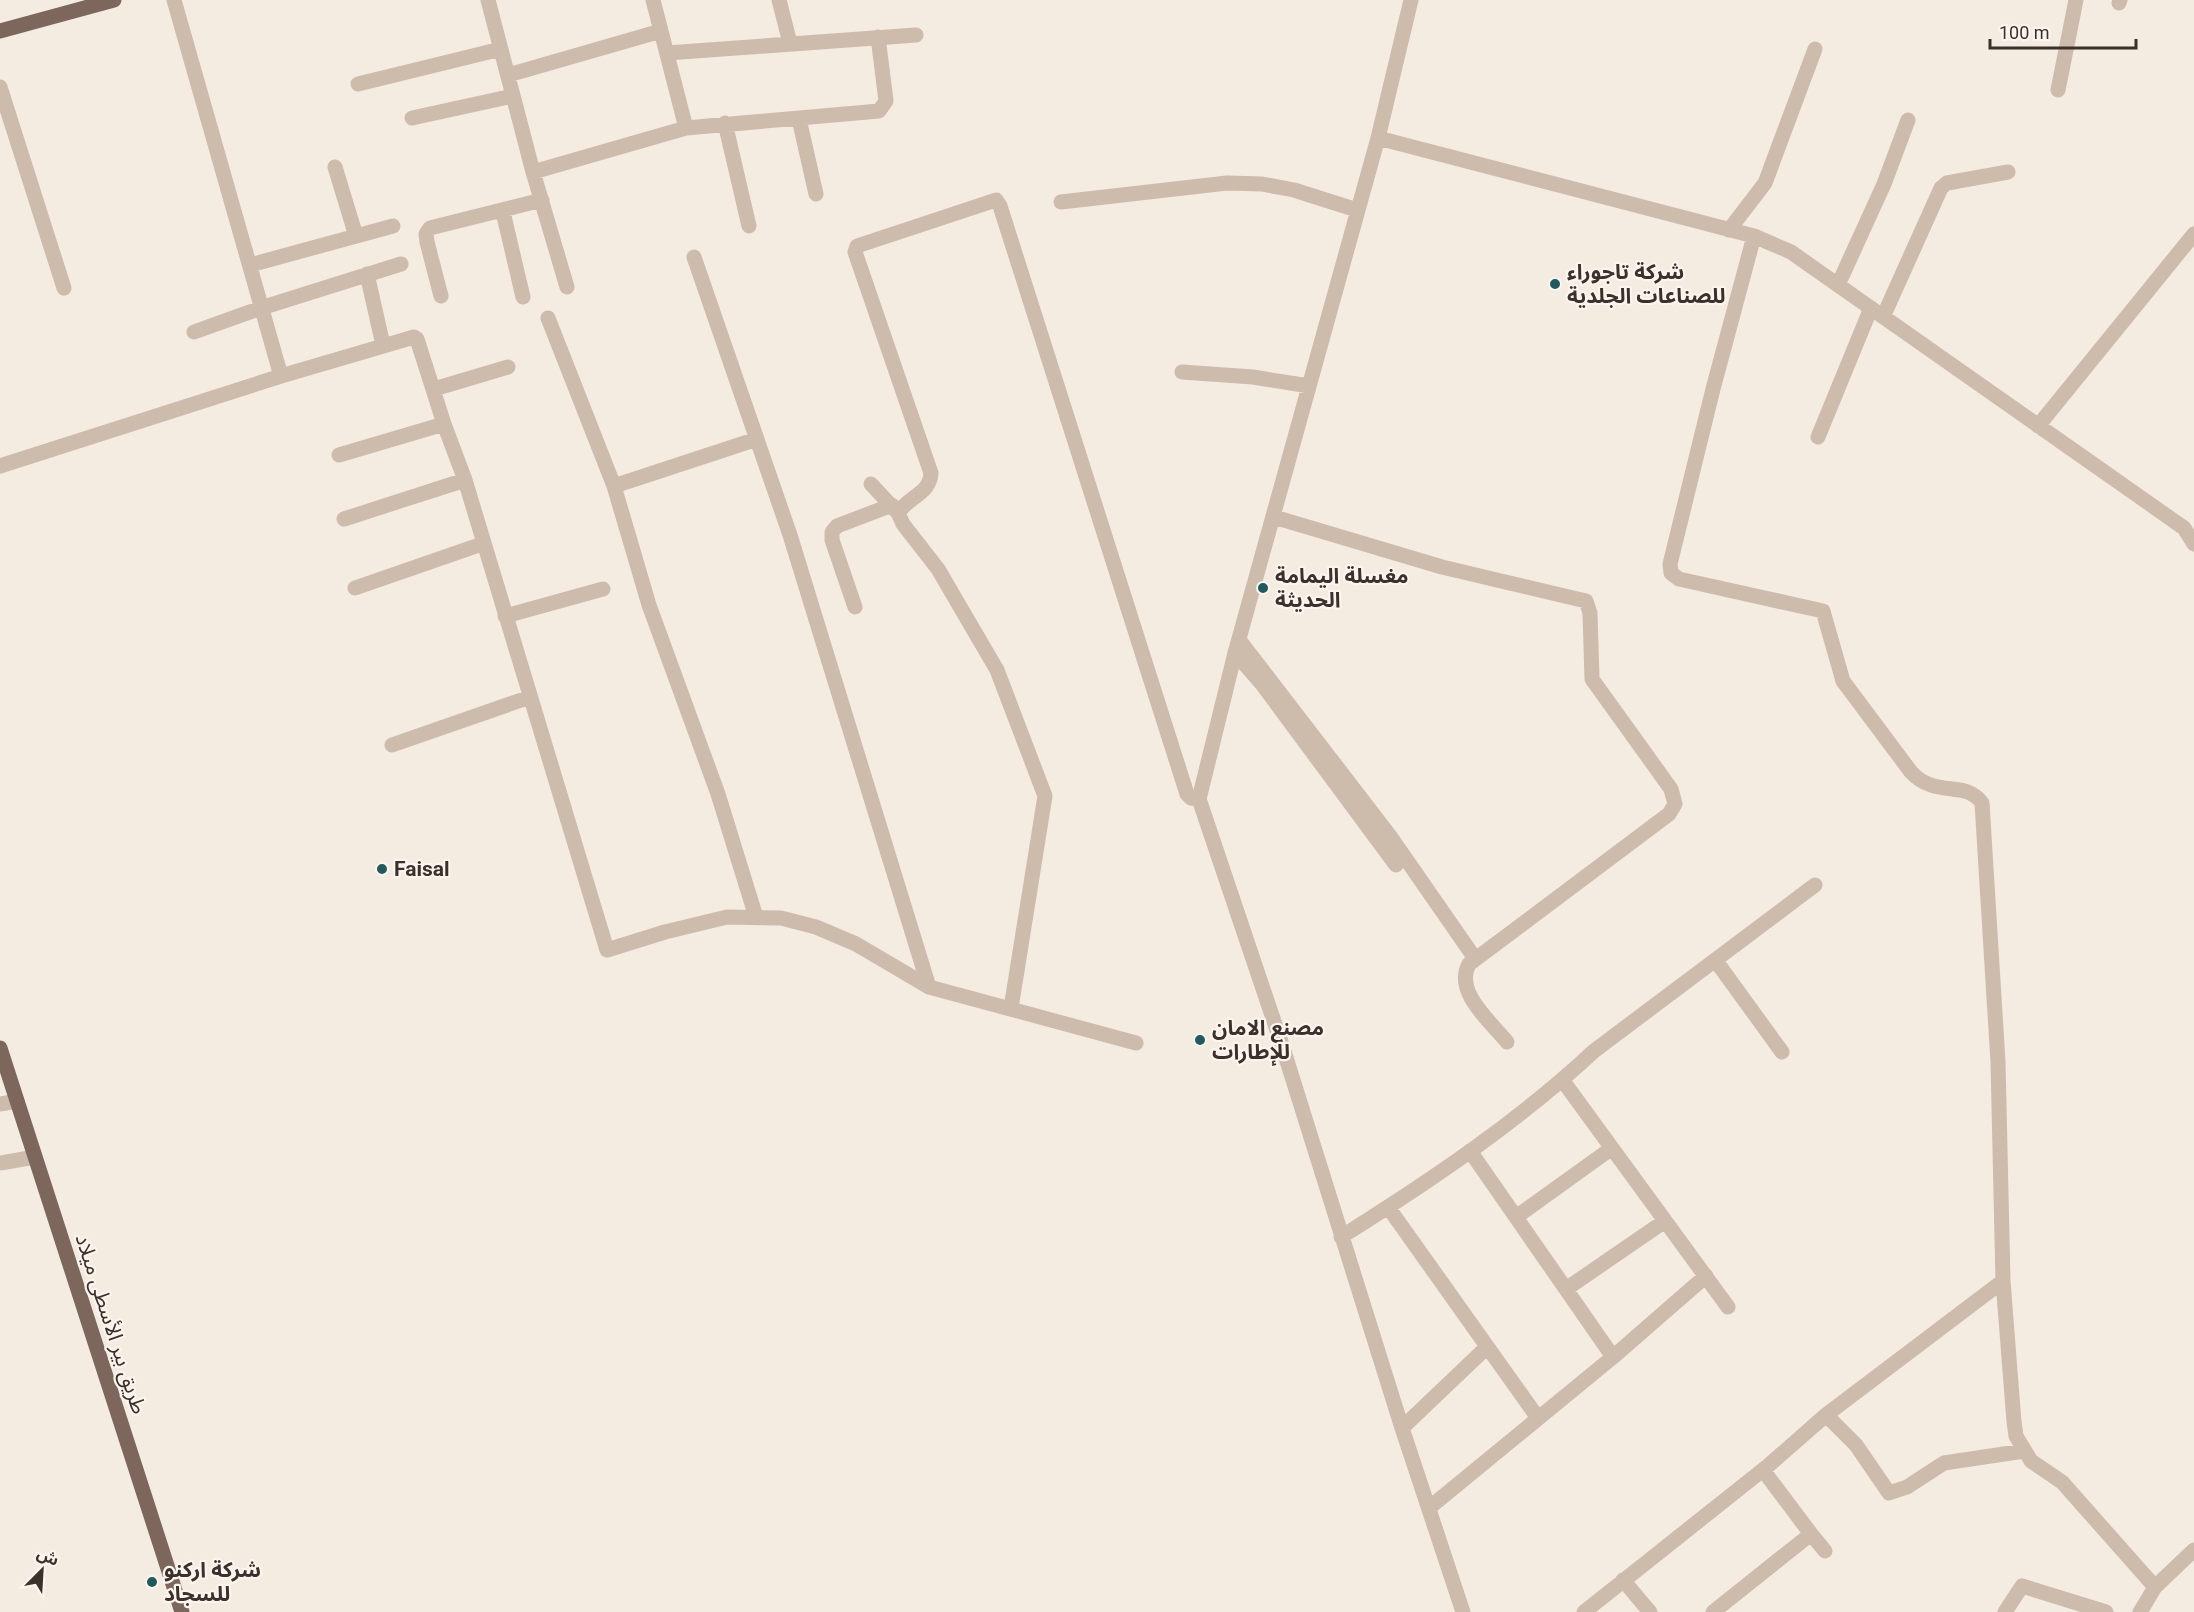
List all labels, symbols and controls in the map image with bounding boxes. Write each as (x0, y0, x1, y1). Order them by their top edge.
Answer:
scale bar (1990, 12, 2136, 50)
text: 100 m (1999, 22, 2050, 43)
place label: شركة تاجوراء للصناعات الجلدية (1567, 260, 1726, 308)
marker: شركة تاجوراء للصناعات الجلدية (1548, 277, 1562, 291)
place label: مغسلة اليمامة الحديثة (1275, 564, 1409, 612)
marker: مغسلة اليمامة الحديثة (1256, 581, 1270, 595)
place label: Faisal (394, 857, 450, 881)
marker: Faisal (375, 862, 389, 876)
place label: مصنع الامان للإطارات (1212, 1016, 1324, 1066)
marker: مصنع الامان للإطارات (1193, 1033, 1207, 1047)
street label: طريق بير الأسطى ميلاد (70, 1231, 151, 1417)
north arrow (12, 1540, 72, 1600)
text: ش (34, 1544, 62, 1570)
place label: شركة اركنو للسجاد (164, 1558, 261, 1606)
marker: شركة اركنو للسجاد (145, 1575, 159, 1589)

